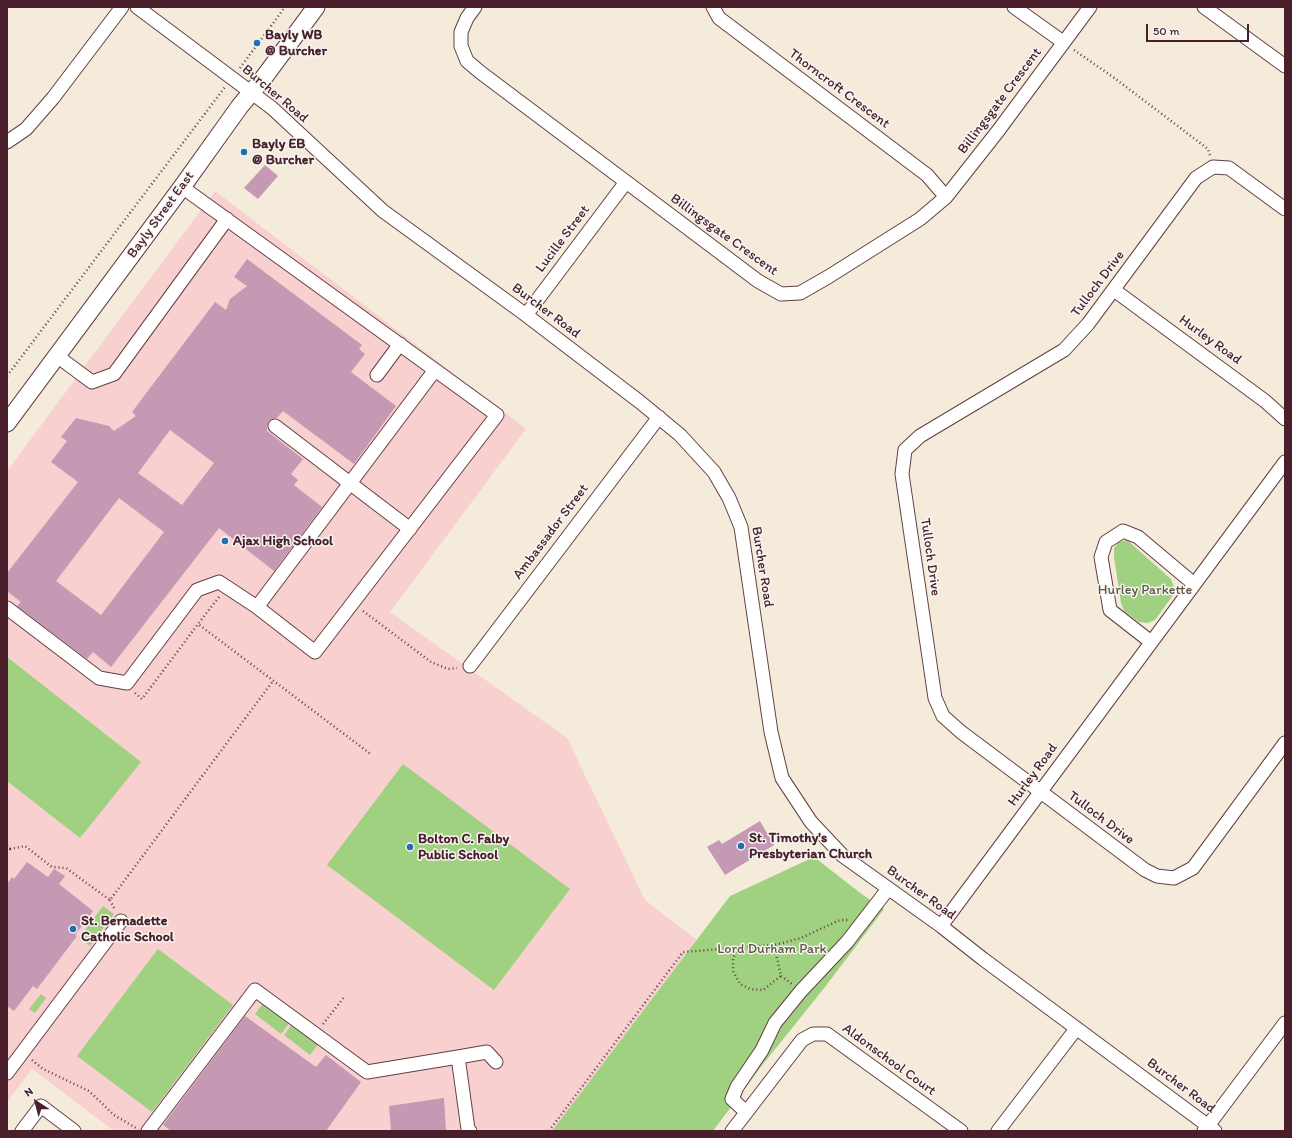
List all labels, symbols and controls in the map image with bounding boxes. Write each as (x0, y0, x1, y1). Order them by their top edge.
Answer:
scale bar (1148, 16, 1251, 42)
text: 50 m (1153, 24, 1179, 38)
place label: Bayly WB @ Burcher (265, 27, 327, 60)
marker: Bayly WB @ Burcher (252, 38, 262, 48)
street label: Billingsgate Crescent (955, 45, 1045, 157)
street label: Thorncroft Crescent (785, 46, 893, 132)
street label: Burcher Road (238, 61, 312, 127)
place label: Bayly EB @ Burcher (252, 136, 314, 168)
marker: Bayly EB @ Burcher (239, 147, 249, 157)
street label: Bayly Street East (124, 168, 198, 262)
street label: Billingsgate Crescent (667, 190, 781, 280)
street label: Lucille Street (532, 202, 594, 276)
street label: Tulloch Drive (1068, 248, 1128, 320)
street label: Burcher Road (508, 280, 584, 342)
street label: Hurley Road (1175, 312, 1245, 368)
street label: Ambassador Street (510, 481, 592, 583)
street label: Tulloch Drive (916, 517, 944, 597)
street label: Burcher Road (747, 525, 777, 609)
place label: Ajax High School (233, 533, 333, 549)
marker: Ajax High School (220, 536, 230, 546)
park label: Hurley Parkette (1098, 582, 1192, 598)
street label: Hurley Road (1005, 740, 1061, 810)
street label: Tulloch Drive (1065, 788, 1137, 848)
place label: St. Timothy's Presbyterian Church (749, 830, 872, 862)
place label: Bolton C. Falby Public School (418, 831, 509, 864)
marker: St. Timothy's Presbyterian Church (736, 841, 746, 851)
marker: Bolton C. Falby Public School (405, 842, 415, 852)
street label: Burcher Road (883, 862, 959, 924)
place label: St. Bernadette Catholic School (81, 913, 174, 946)
marker: St. Bernadette Catholic School (68, 924, 78, 934)
park label: Lord Durham Park (717, 941, 827, 957)
street label: Aldonschool Court (839, 1020, 939, 1100)
street label: Burcher Road (1143, 1055, 1219, 1117)
north arrow (16, 1082, 56, 1122)
text: N (22, 1084, 35, 1099)

